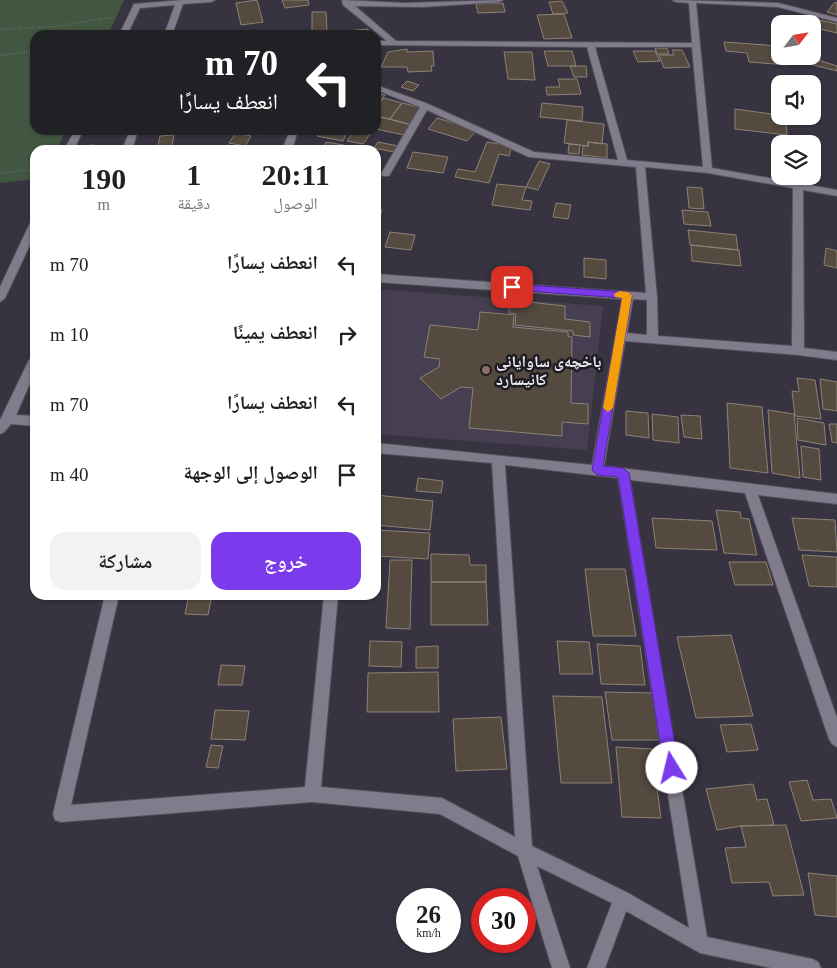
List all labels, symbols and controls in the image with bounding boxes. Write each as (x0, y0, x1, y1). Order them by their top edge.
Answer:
north arrow (771, 15, 821, 65)
map controls (771, 15, 821, 185)
text: 70 m (205, 44, 278, 83)
icon: left (296, 50, 361, 115)
button: sound (771, 75, 821, 125)
text: انعطف يسارًا (179, 89, 278, 114)
button: layers (771, 135, 821, 185)
text: 1 (186, 158, 201, 191)
text: 20:11 (261, 158, 330, 191)
text: 190 (81, 162, 126, 195)
text: دقيقة (178, 195, 210, 212)
text: الوصول (273, 195, 318, 212)
text: m (98, 196, 110, 213)
icon: left (333, 251, 361, 279)
text: انعطف يسارًا (227, 252, 318, 273)
text: 70 m (50, 254, 89, 275)
pin (491, 266, 533, 308)
icon: arrive (498, 273, 526, 301)
icon: right (333, 321, 361, 349)
text: انعطف يمينًا (233, 322, 318, 343)
text: 10 m (50, 324, 89, 345)
place label: باخچەی ساوایانی کانیسارد (496, 353, 601, 388)
marker: باخچەی ساوایانی کانیسارد (480, 364, 492, 376)
icon: left (333, 391, 361, 419)
text: انعطف يسارًا (227, 392, 318, 413)
text: 70 m (50, 394, 89, 415)
icon: arrive (333, 461, 361, 489)
text: الوصول إلى الوجهة (184, 462, 318, 483)
text: 40 m (50, 464, 89, 485)
button: مشاركة (50, 532, 201, 590)
button: خروج (211, 532, 361, 590)
position arrow (645, 741, 697, 793)
speed limit sign: 30 (471, 888, 536, 953)
text: 26 (416, 901, 441, 928)
text: km/h (416, 926, 441, 940)

